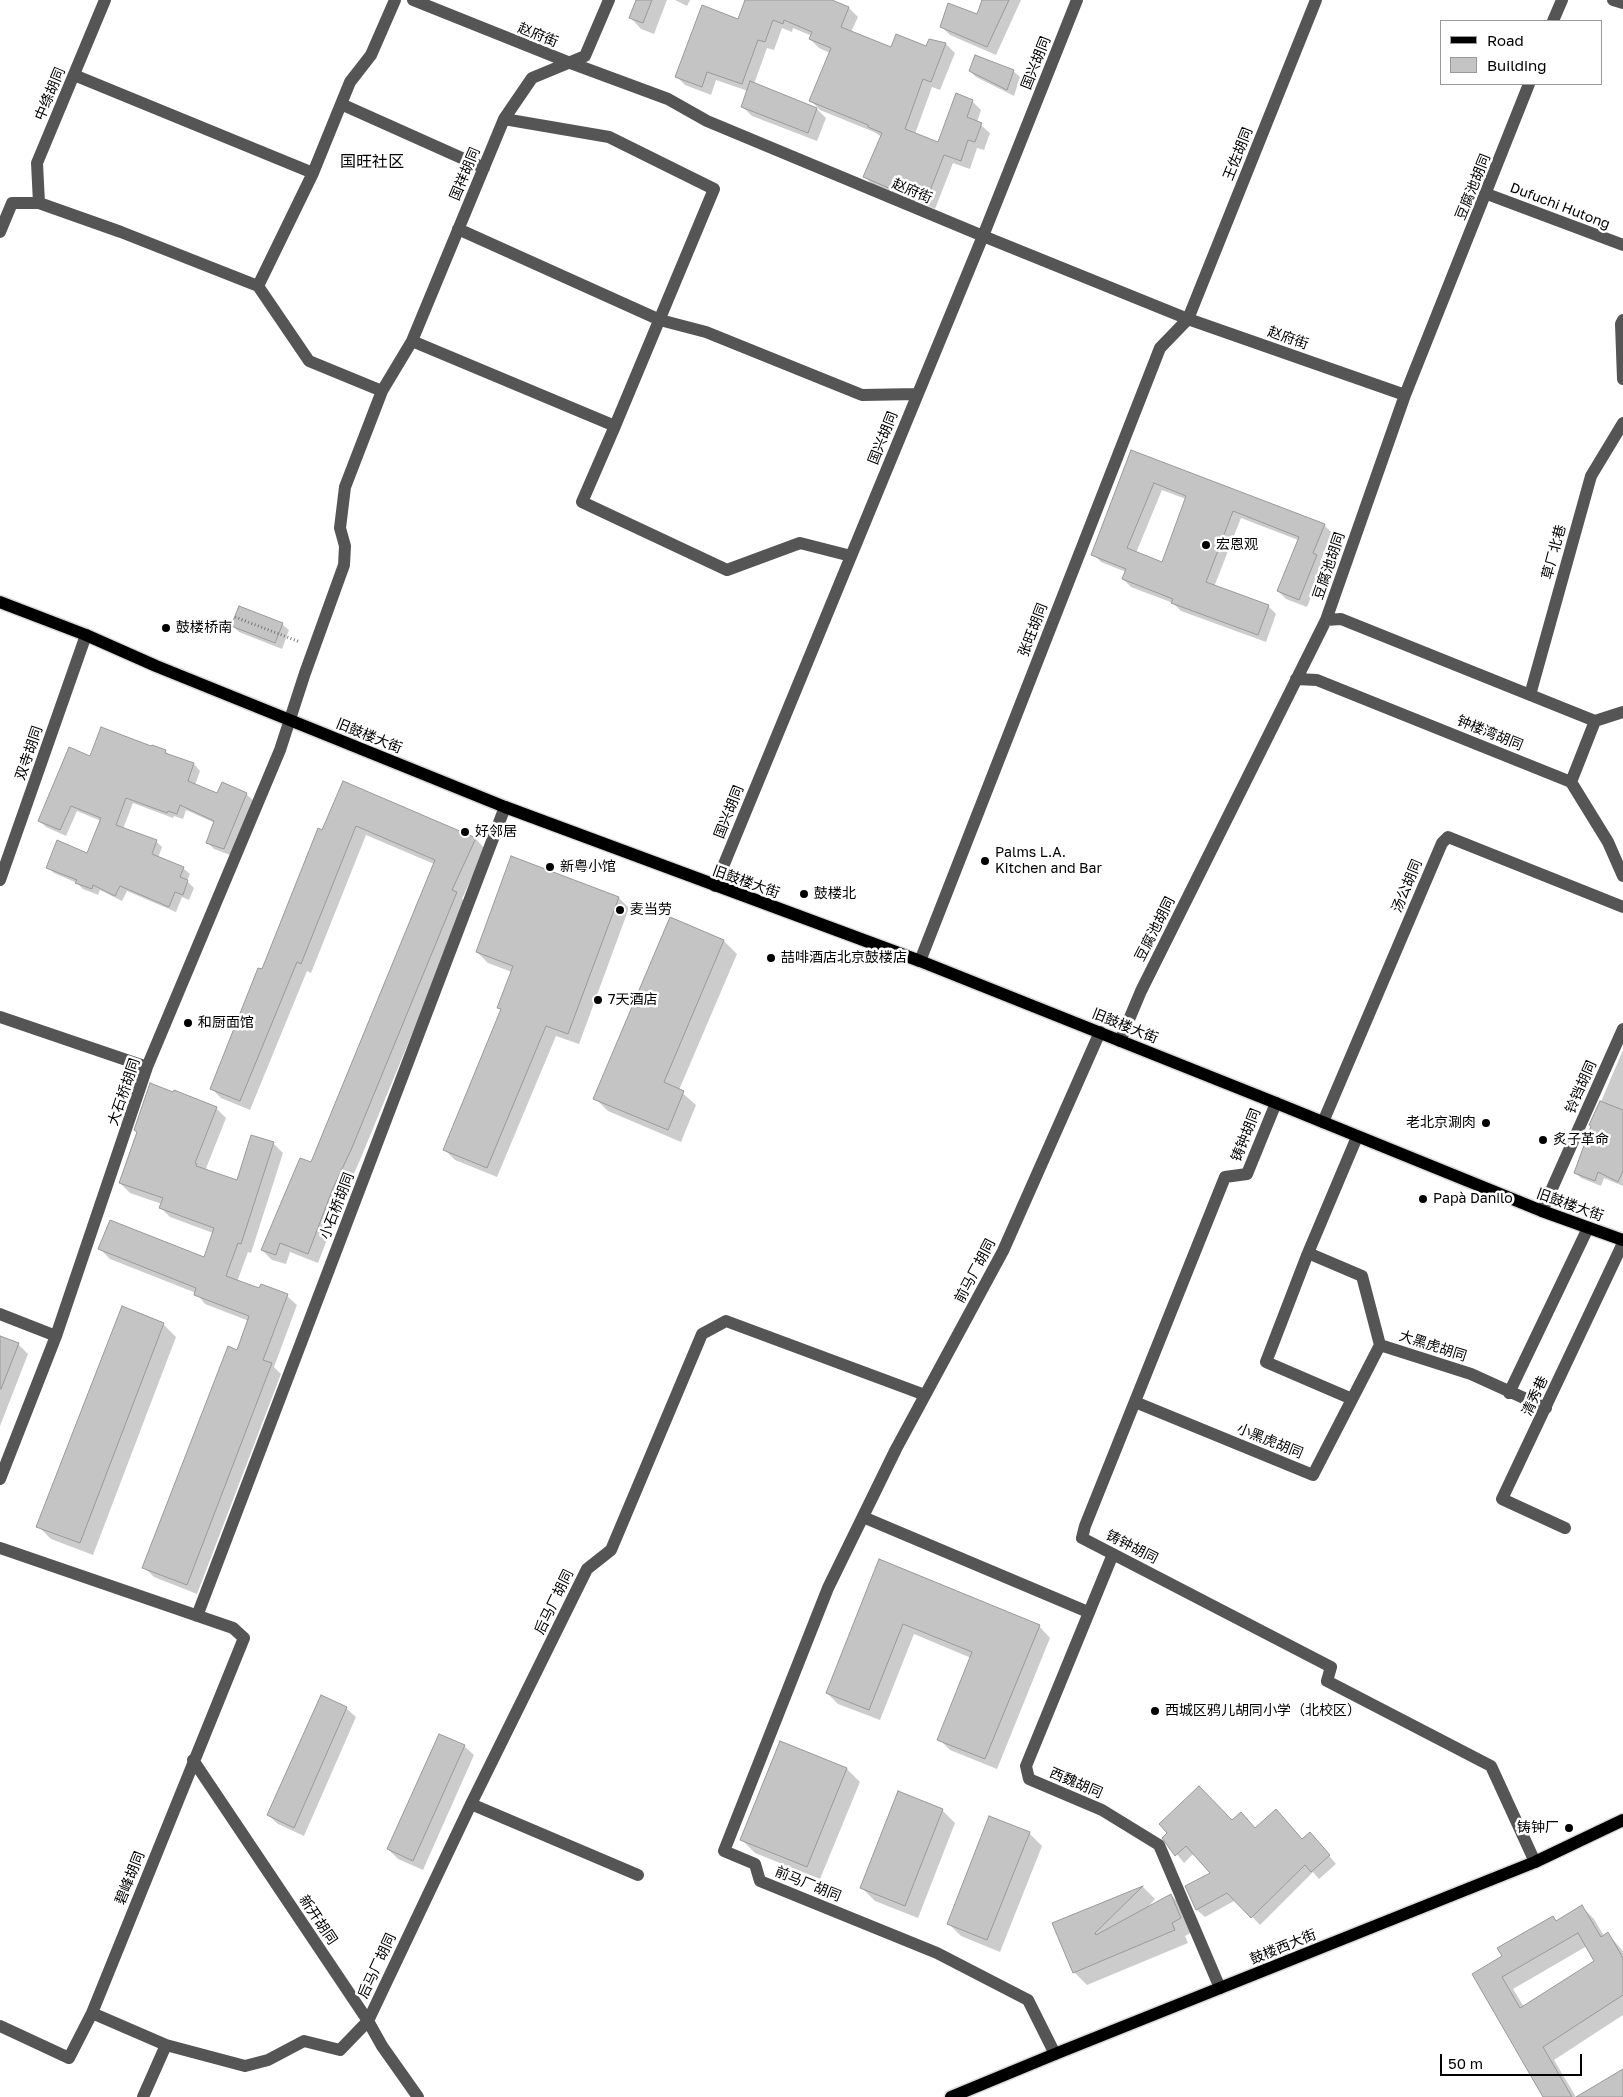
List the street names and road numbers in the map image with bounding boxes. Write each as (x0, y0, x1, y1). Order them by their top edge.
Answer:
street label: 赵府街 (515, 19, 561, 51)
street label: 国兴胡同 (1018, 34, 1054, 92)
street label: 中绦胡同 (31, 65, 69, 123)
street label: 王佐胡同 (1220, 125, 1256, 183)
street label: 国祥胡同 (446, 145, 484, 203)
street label: 豆腐池胡同 (1452, 151, 1494, 223)
street label: 赵府街 (889, 175, 935, 207)
street label: Dufuchi Hutong (1508, 179, 1612, 233)
street label: 赵府街 (1265, 323, 1311, 353)
street label: 国兴胡同 (865, 409, 901, 467)
street label: 草厂北巷 (1539, 523, 1569, 581)
street label: 豆腐池胡同 (1310, 530, 1348, 602)
street label: 张旺胡同 (1015, 601, 1051, 659)
street label: 钟楼湾胡同 (1454, 712, 1526, 754)
street label: 旧鼓楼大街 (333, 715, 405, 757)
street label: 双寺胡同 (12, 724, 46, 782)
street label: 国兴胡同 (711, 783, 747, 841)
street label: 汤公胡同 (1388, 857, 1426, 915)
street label: 旧鼓楼大街 (710, 862, 782, 902)
street label: 豆腐池胡同 (1132, 894, 1178, 964)
street label: 旧鼓楼大街 (1089, 1005, 1161, 1047)
street label: 大石桥胡同 (105, 1056, 143, 1128)
street label: 铃铛胡同 (1562, 1058, 1600, 1116)
street label: 铸钟胡同 (1228, 1106, 1264, 1164)
street label: 小石桥胡同 (317, 1170, 357, 1242)
street label: 旧鼓楼大街 (1534, 1185, 1606, 1225)
street label: 前马厂胡同 (951, 1236, 999, 1306)
street label: 大黑虎胡同 (1397, 1327, 1469, 1365)
street label: 清秀巷 (1519, 1373, 1551, 1419)
street label: 小黑虎胡同 (1234, 1420, 1306, 1462)
street label: 铸钟胡同 (1103, 1527, 1161, 1567)
street label: 后马厂胡同 (531, 1567, 577, 1637)
street label: 西魏胡同 (1047, 1764, 1105, 1802)
street label: 碧峰胡同 (112, 1849, 148, 1907)
street label: 前马厂胡同 (772, 1863, 844, 1905)
street label: 新开胡同 (295, 1892, 341, 1948)
street label: 鼓楼西大街 (1247, 1926, 1319, 1968)
street label: 后马厂胡同 (355, 1931, 399, 2001)

